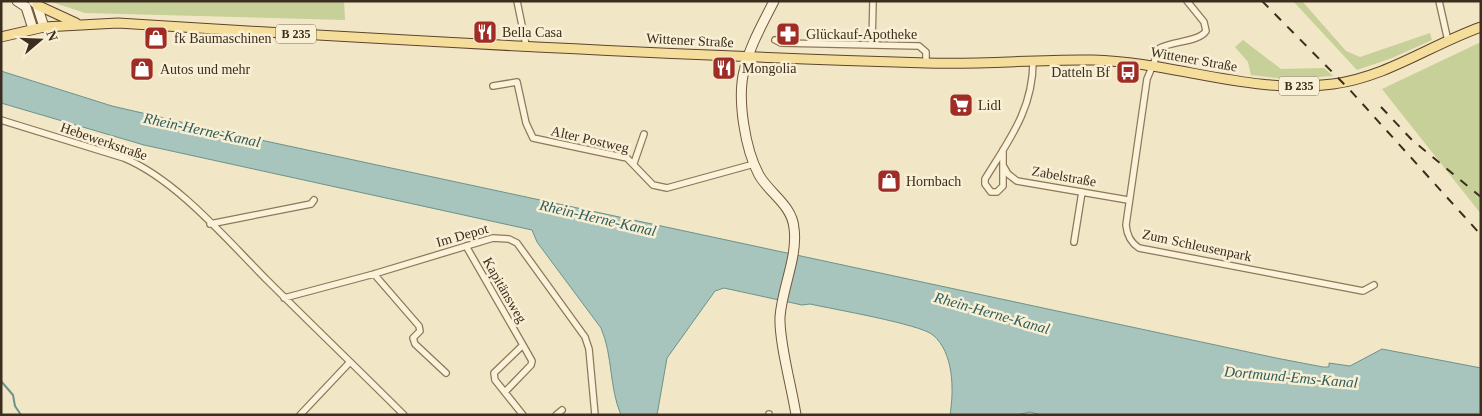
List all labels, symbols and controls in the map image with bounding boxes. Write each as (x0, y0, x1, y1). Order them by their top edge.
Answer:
north arrow (15, 15, 65, 65)
restaurant icon: Bella Casa (472, 19, 498, 45)
pharmacy icon: Glückauf-Apotheke (775, 21, 801, 47)
road number: B 235 (276, 24, 316, 44)
shop icon: fk Baumaschinen (143, 25, 169, 51)
place label: Bella Casa (502, 25, 563, 40)
place label: Glückauf-Apotheke (806, 27, 917, 42)
text: N (43, 29, 61, 43)
place label: fk Baumaschinen (174, 31, 272, 46)
street label: Wittener Straße (646, 31, 734, 50)
street label: Wittener Straße (1149, 44, 1238, 74)
restaurant icon: Mongolia (711, 55, 737, 81)
shop icon: Autos und mehr (129, 56, 155, 82)
bus stop icon: Datteln Bf (1115, 59, 1141, 85)
place label: Mongolia (742, 61, 797, 76)
place label: Autos und mehr (160, 62, 251, 77)
place label: Datteln Bf (1051, 65, 1110, 80)
road number: B 235 (1279, 76, 1319, 95)
supermarket icon: Lidl (948, 92, 974, 118)
place label: Lidl (978, 98, 1001, 113)
water label: Rhein-Herne-Kanal (141, 110, 262, 150)
street label: Hebewerkstraße (58, 120, 149, 163)
street label: Alter Postweg (549, 123, 630, 156)
street label: Zabelstraße (1030, 163, 1097, 190)
shop icon: Hornbach (876, 168, 902, 194)
place label: Hornbach (906, 174, 961, 189)
water label: Rhein-Herne-Kanal (537, 197, 658, 239)
street label: Im Depot (434, 221, 490, 250)
street label: Zum Schleusenpark (1141, 227, 1253, 264)
street label: Kapitänsweg (480, 255, 529, 326)
water label: Rhein-Herne-Kanal (932, 289, 1051, 337)
water label: Dortmund-Ems-Kanal (1222, 363, 1359, 391)

